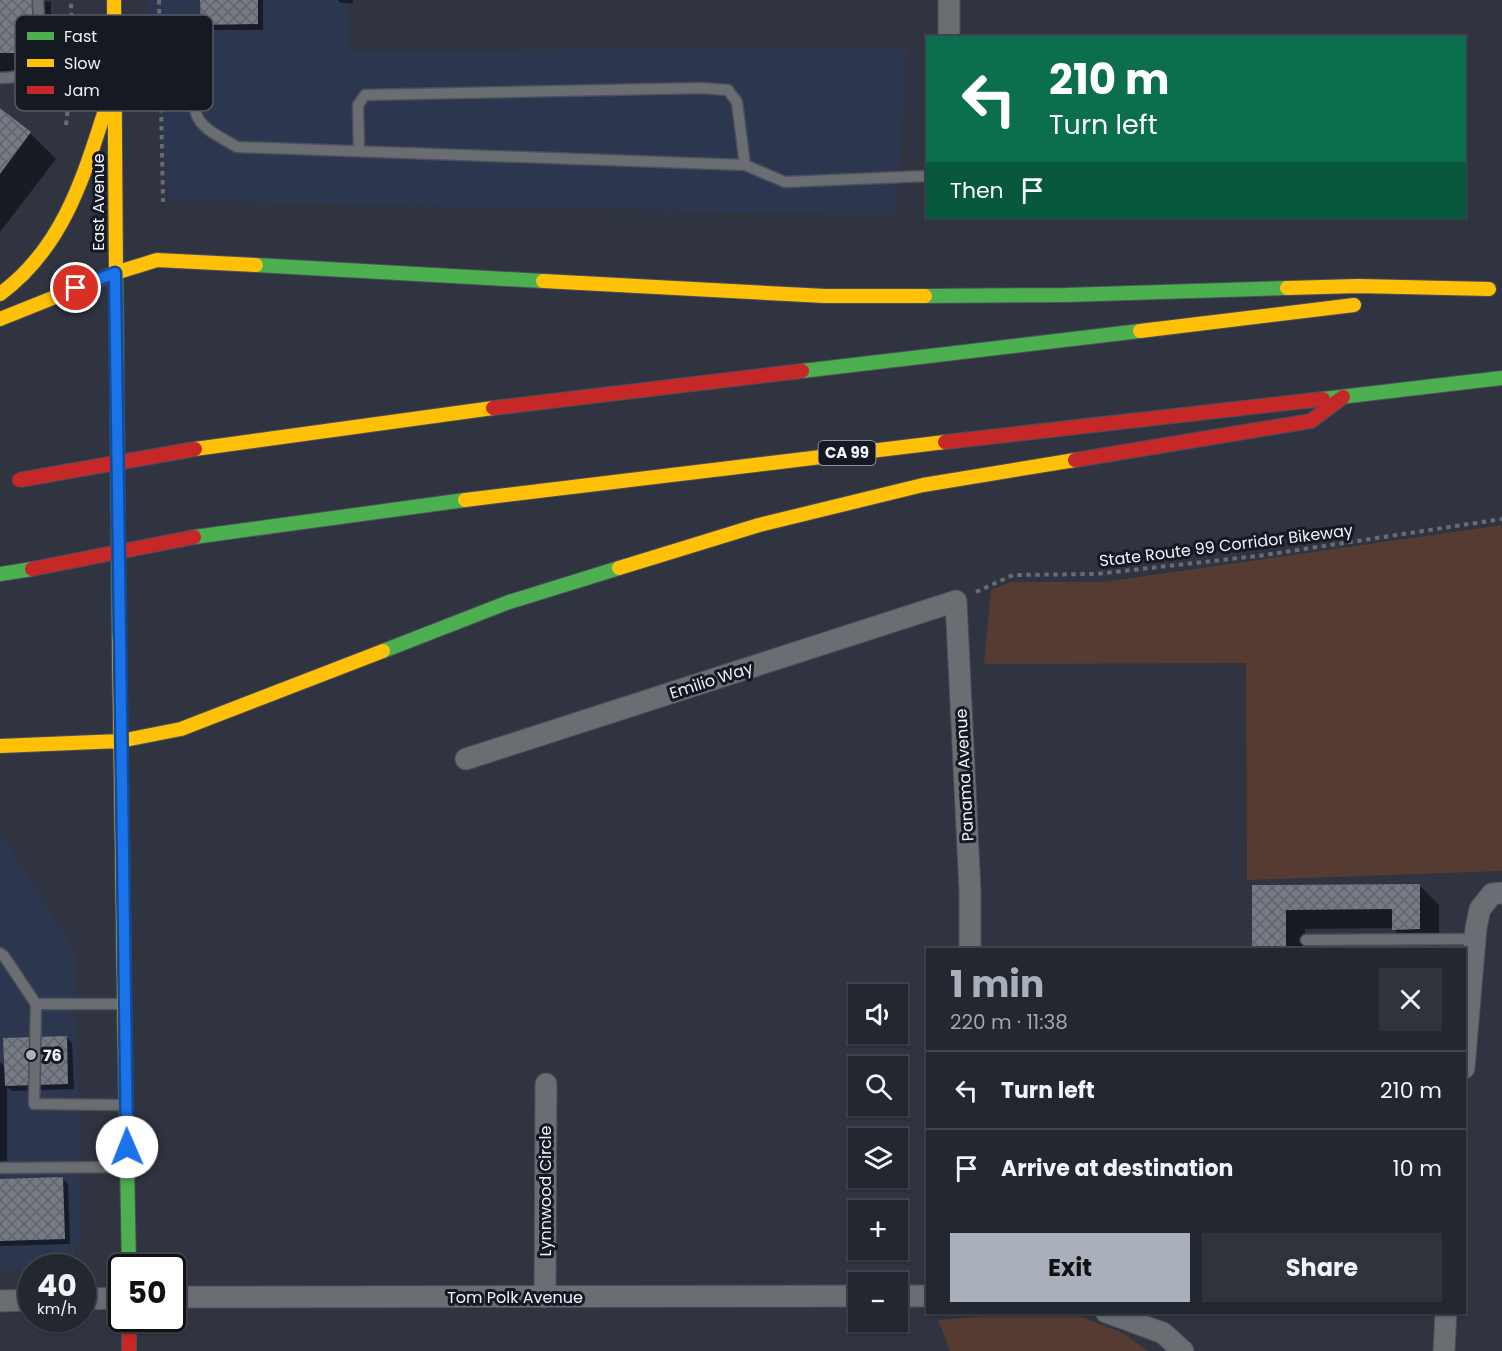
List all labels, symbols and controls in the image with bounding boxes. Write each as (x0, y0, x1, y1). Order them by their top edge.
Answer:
legend (15, 15, 213, 111)
text: Fast (64, 25, 97, 48)
text: 210 m (1049, 50, 1170, 109)
text: Slow (64, 52, 101, 75)
icon: left (950, 60, 1028, 138)
text: Jam (64, 79, 100, 102)
text: Turn left (1049, 106, 1158, 143)
street label: East Avenue (87, 153, 110, 251)
icon: arrive (1016, 174, 1049, 207)
text: Then (950, 175, 1004, 206)
pin (50, 262, 101, 313)
icon: arrive (59, 271, 92, 304)
road number: CA 99 (818, 441, 876, 465)
street label: State Route 99 Corridor Bikeway (1098, 519, 1354, 572)
street label: Emilio Way (666, 656, 756, 705)
street label: Panama Avenue (950, 708, 979, 842)
text: 1 min (950, 959, 1044, 1010)
button: close (1379, 968, 1442, 1031)
map controls (848, 984, 908, 1332)
button: sound (848, 984, 908, 1044)
text: 220 m · 11:38 (950, 1008, 1068, 1036)
place label: 76 (43, 1044, 62, 1067)
marker: 76 (24, 1048, 38, 1062)
button: search (848, 1056, 908, 1116)
icon: left (950, 1074, 983, 1107)
text: Turn left (1001, 1075, 1095, 1106)
text: 210 m (1380, 1075, 1442, 1106)
position arrow (95, 1115, 159, 1179)
street label: Lynnwood Circle (534, 1125, 557, 1256)
button: layers (848, 1128, 908, 1188)
icon: arrive (950, 1152, 983, 1185)
text: Arrive at destination (1001, 1153, 1233, 1184)
text: 10 m (1393, 1153, 1442, 1184)
button: + (848, 1200, 908, 1260)
button: Exit (950, 1233, 1190, 1302)
button: Share (1202, 1233, 1442, 1302)
speed limit sign: 50 (108, 1254, 186, 1332)
text: 40 (37, 1264, 77, 1307)
button: − (848, 1272, 908, 1332)
street label: Tom Polk Avenue (447, 1286, 583, 1309)
text: km/h (37, 1298, 77, 1319)

